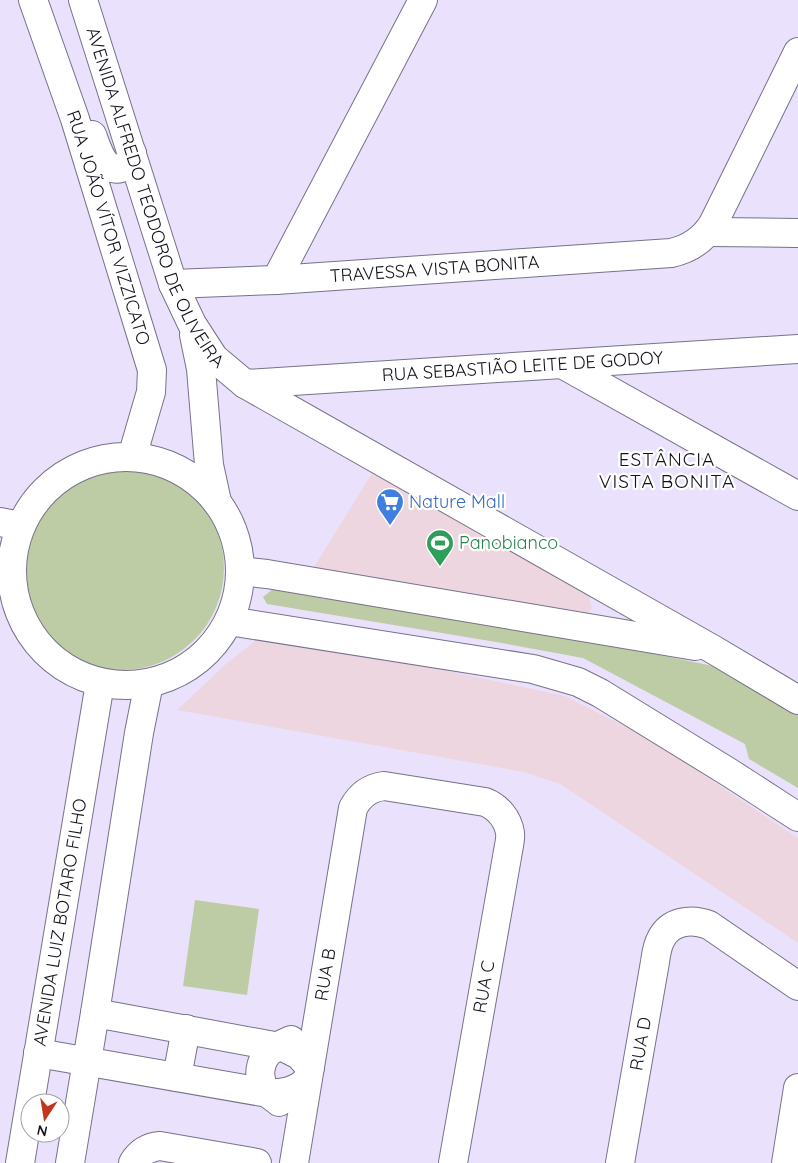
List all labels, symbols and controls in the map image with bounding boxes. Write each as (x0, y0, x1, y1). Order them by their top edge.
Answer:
street label: AVENIDA ALFREDO TEODORO DE OLIVEIRA (81, 24, 230, 373)
street label: RUA JOÃO VÍTOR VIZZICATO (62, 107, 156, 348)
street label: TRAVESSA VISTA BONITA (329, 250, 540, 287)
street label: RUA SEBASTIÃO LEITE DE GODOY (381, 346, 664, 386)
district label: ESTÂNCIA VISTA BONITA (599, 447, 735, 493)
supermarket icon: Nature Mall (375, 487, 405, 526)
place label: Nature Mall (409, 490, 505, 513)
sports icon: Panobianco (425, 528, 455, 567)
place label: Panobianco (459, 531, 558, 554)
street label: AVENIDA LUIZ BOTARO FILHO (28, 797, 92, 1048)
street label: RUA B (309, 947, 341, 1002)
street label: RUA C (468, 959, 499, 1015)
street label: RUA D (624, 1015, 656, 1072)
north arrow (20, 1093, 70, 1143)
text: N (35, 1121, 49, 1141)

